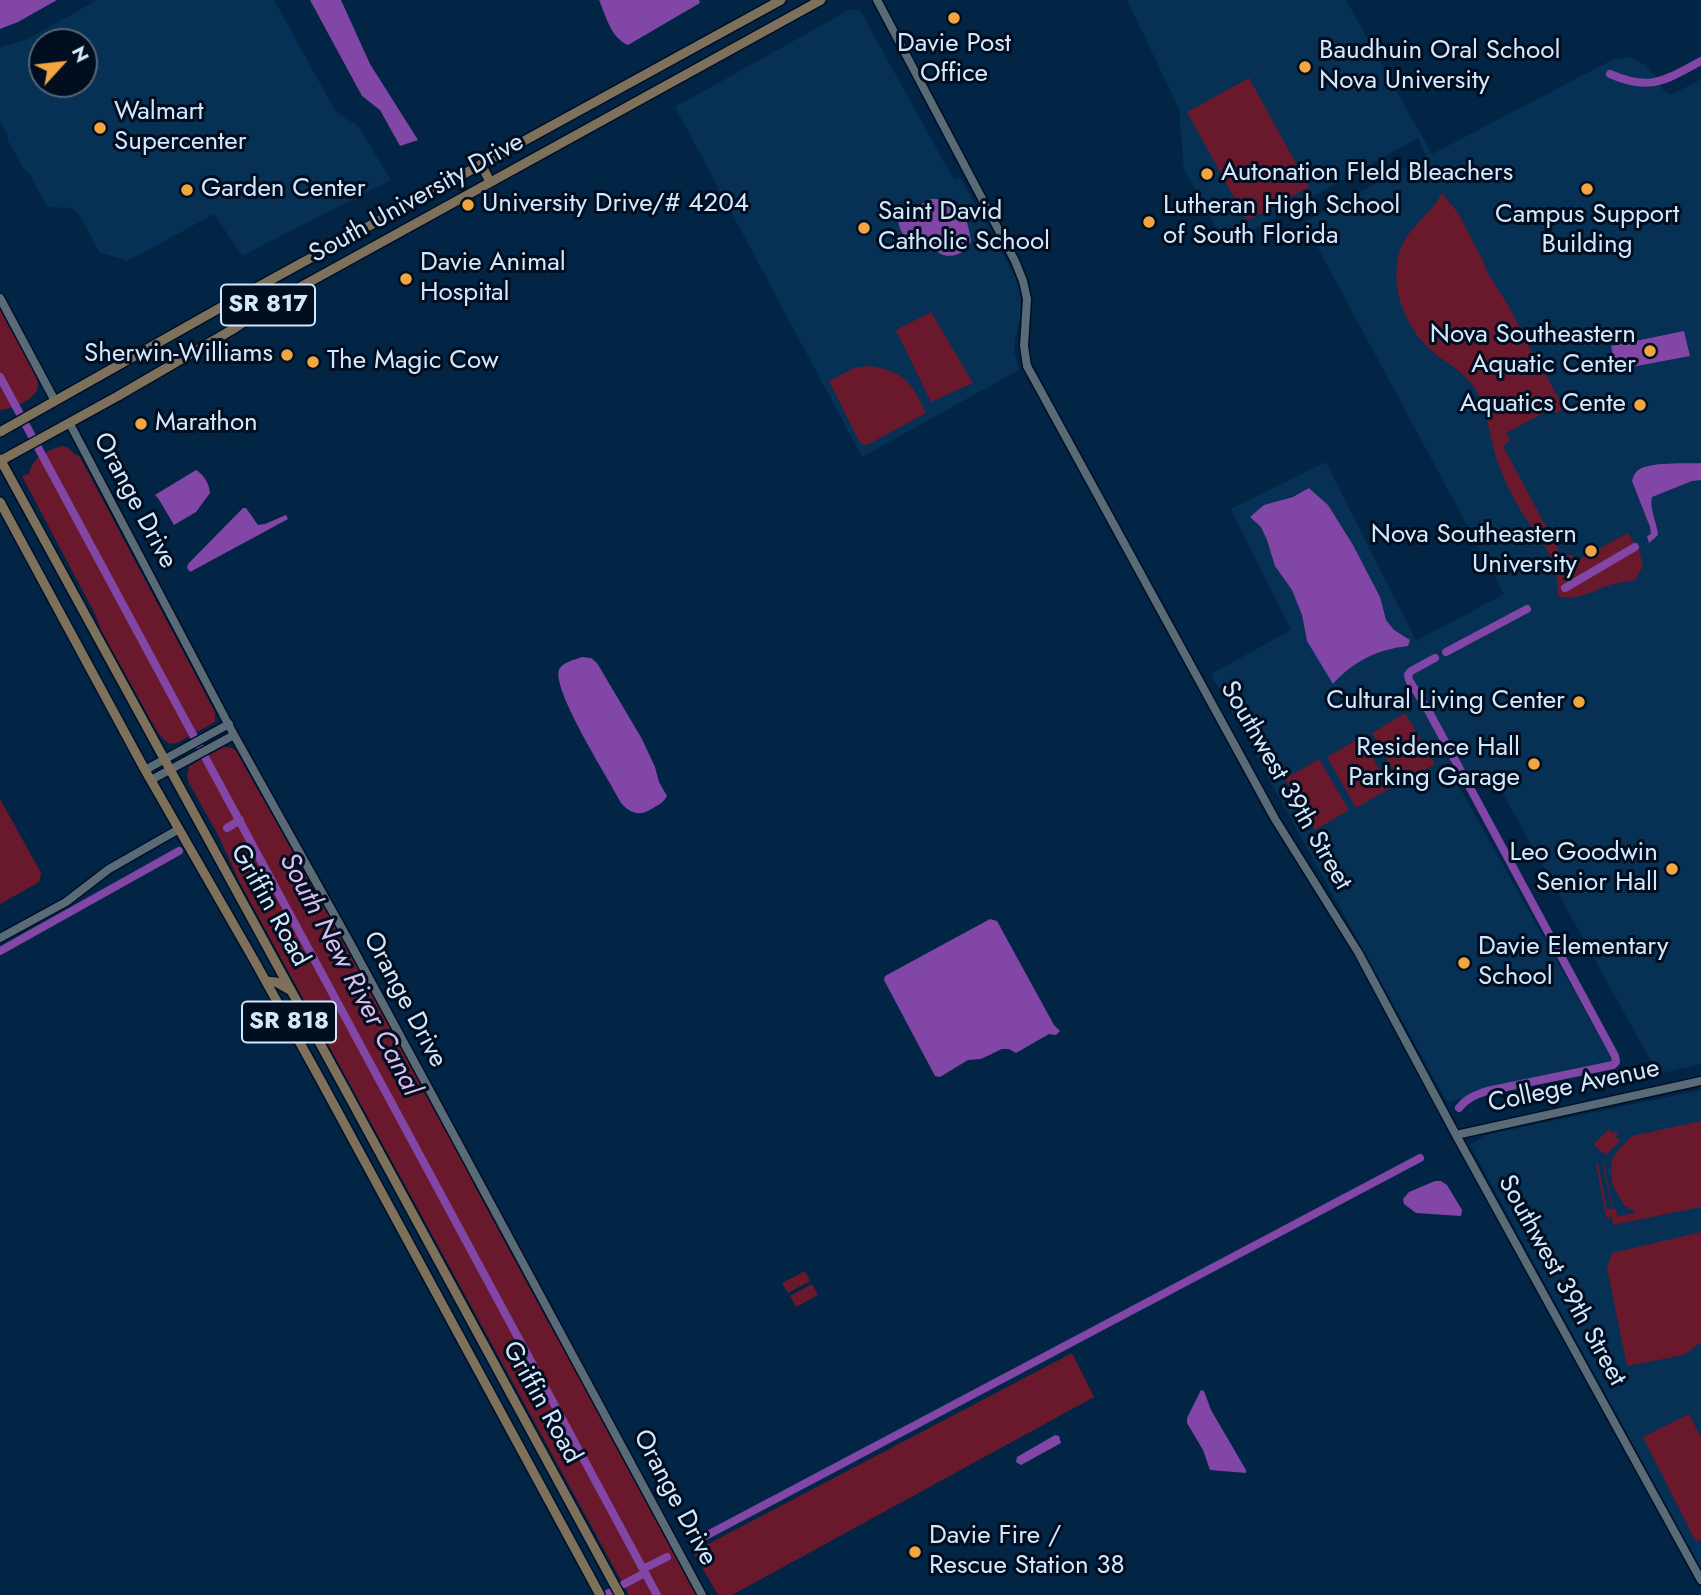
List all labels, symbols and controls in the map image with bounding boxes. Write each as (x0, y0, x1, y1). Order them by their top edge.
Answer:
marker: Davie Post Office (946, 10, 962, 26)
north arrow (28, 28, 98, 98)
place label: Davie Post Office (897, 29, 1011, 90)
place label: Baudhuin Oral School Nova University (1319, 36, 1560, 98)
text: N (65, 41, 96, 67)
marker: Baudhuin Oral School Nova University (1297, 59, 1313, 75)
place label: Walmart Supercenter (114, 97, 247, 158)
marker: Walmart Supercenter (92, 120, 108, 136)
street label: South University Drive (304, 127, 530, 271)
place label: Autonation FIeld Bleachers (1221, 158, 1513, 190)
marker: Autonation FIeld Bleachers (1199, 166, 1215, 182)
place label: Garden Center (201, 174, 366, 206)
marker: Campus Support Building (1579, 181, 1595, 197)
marker: Garden Center (179, 182, 195, 198)
place label: University Drive/# 4204 (482, 189, 749, 221)
place label: Lutheran High School of South Florida (1163, 191, 1400, 252)
marker: University Drive/# 4204 (460, 197, 476, 213)
place label: Saint David Catholic School (878, 197, 1050, 258)
place label: Campus Support Building (1495, 200, 1679, 262)
marker: Lutheran High School of South Florida (1141, 214, 1157, 230)
marker: Saint David Catholic School (856, 220, 872, 236)
place label: Davie Animal Hospital (420, 248, 566, 310)
marker: Davie Animal Hospital (398, 271, 414, 287)
road number: SR 817 (221, 284, 315, 326)
place label: Nova Southeastern Aquatic Center (1430, 320, 1636, 382)
place label: Sherwin-Williams (84, 339, 273, 371)
marker: Nova Southeastern Aquatic Center (1642, 343, 1658, 359)
place label: The Magic Cow (327, 346, 499, 378)
marker: Sherwin-Williams (279, 347, 295, 363)
marker: The Magic Cow (305, 354, 321, 370)
place label: Aquatics Cente (1460, 389, 1626, 421)
marker: Aquatics Cente (1632, 397, 1648, 413)
place label: Marathon (155, 408, 258, 440)
marker: Marathon (133, 416, 149, 432)
street label: Orange Drive (85, 428, 183, 574)
place label: Nova Southeastern University (1371, 520, 1577, 582)
marker: Nova Southeastern University (1583, 543, 1599, 559)
street label: Southwest 39th Street (1213, 676, 1357, 896)
place label: Cultural Living Center (1326, 686, 1565, 718)
marker: Cultural Living Center (1571, 694, 1587, 710)
place label: Residence Hall Parking Garage (1348, 733, 1520, 794)
marker: Residence Hall Parking Garage (1526, 756, 1542, 772)
place label: Leo Goodwin Senior Hall (1509, 838, 1658, 900)
street label: Griffin Road (223, 839, 315, 973)
water label: South New River Canal (271, 848, 427, 1102)
marker: Leo Goodwin Senior Hall (1664, 861, 1680, 877)
street label: Orange Drive (355, 927, 453, 1073)
place label: Davie Elementary School (1478, 932, 1668, 993)
marker: Davie Elementary School (1456, 955, 1472, 971)
road number: SR 818 (242, 1002, 336, 1042)
street label: College Avenue (1485, 1054, 1663, 1120)
street label: Southwest 39th Street (1490, 1170, 1632, 1392)
street label: Griffin Road (495, 1336, 587, 1470)
street label: Orange Drive (625, 1425, 723, 1571)
place label: Davie Fire / Rescue Station 38 (929, 1521, 1125, 1582)
marker: Davie Fire / Rescue Station 38 (907, 1544, 923, 1560)

